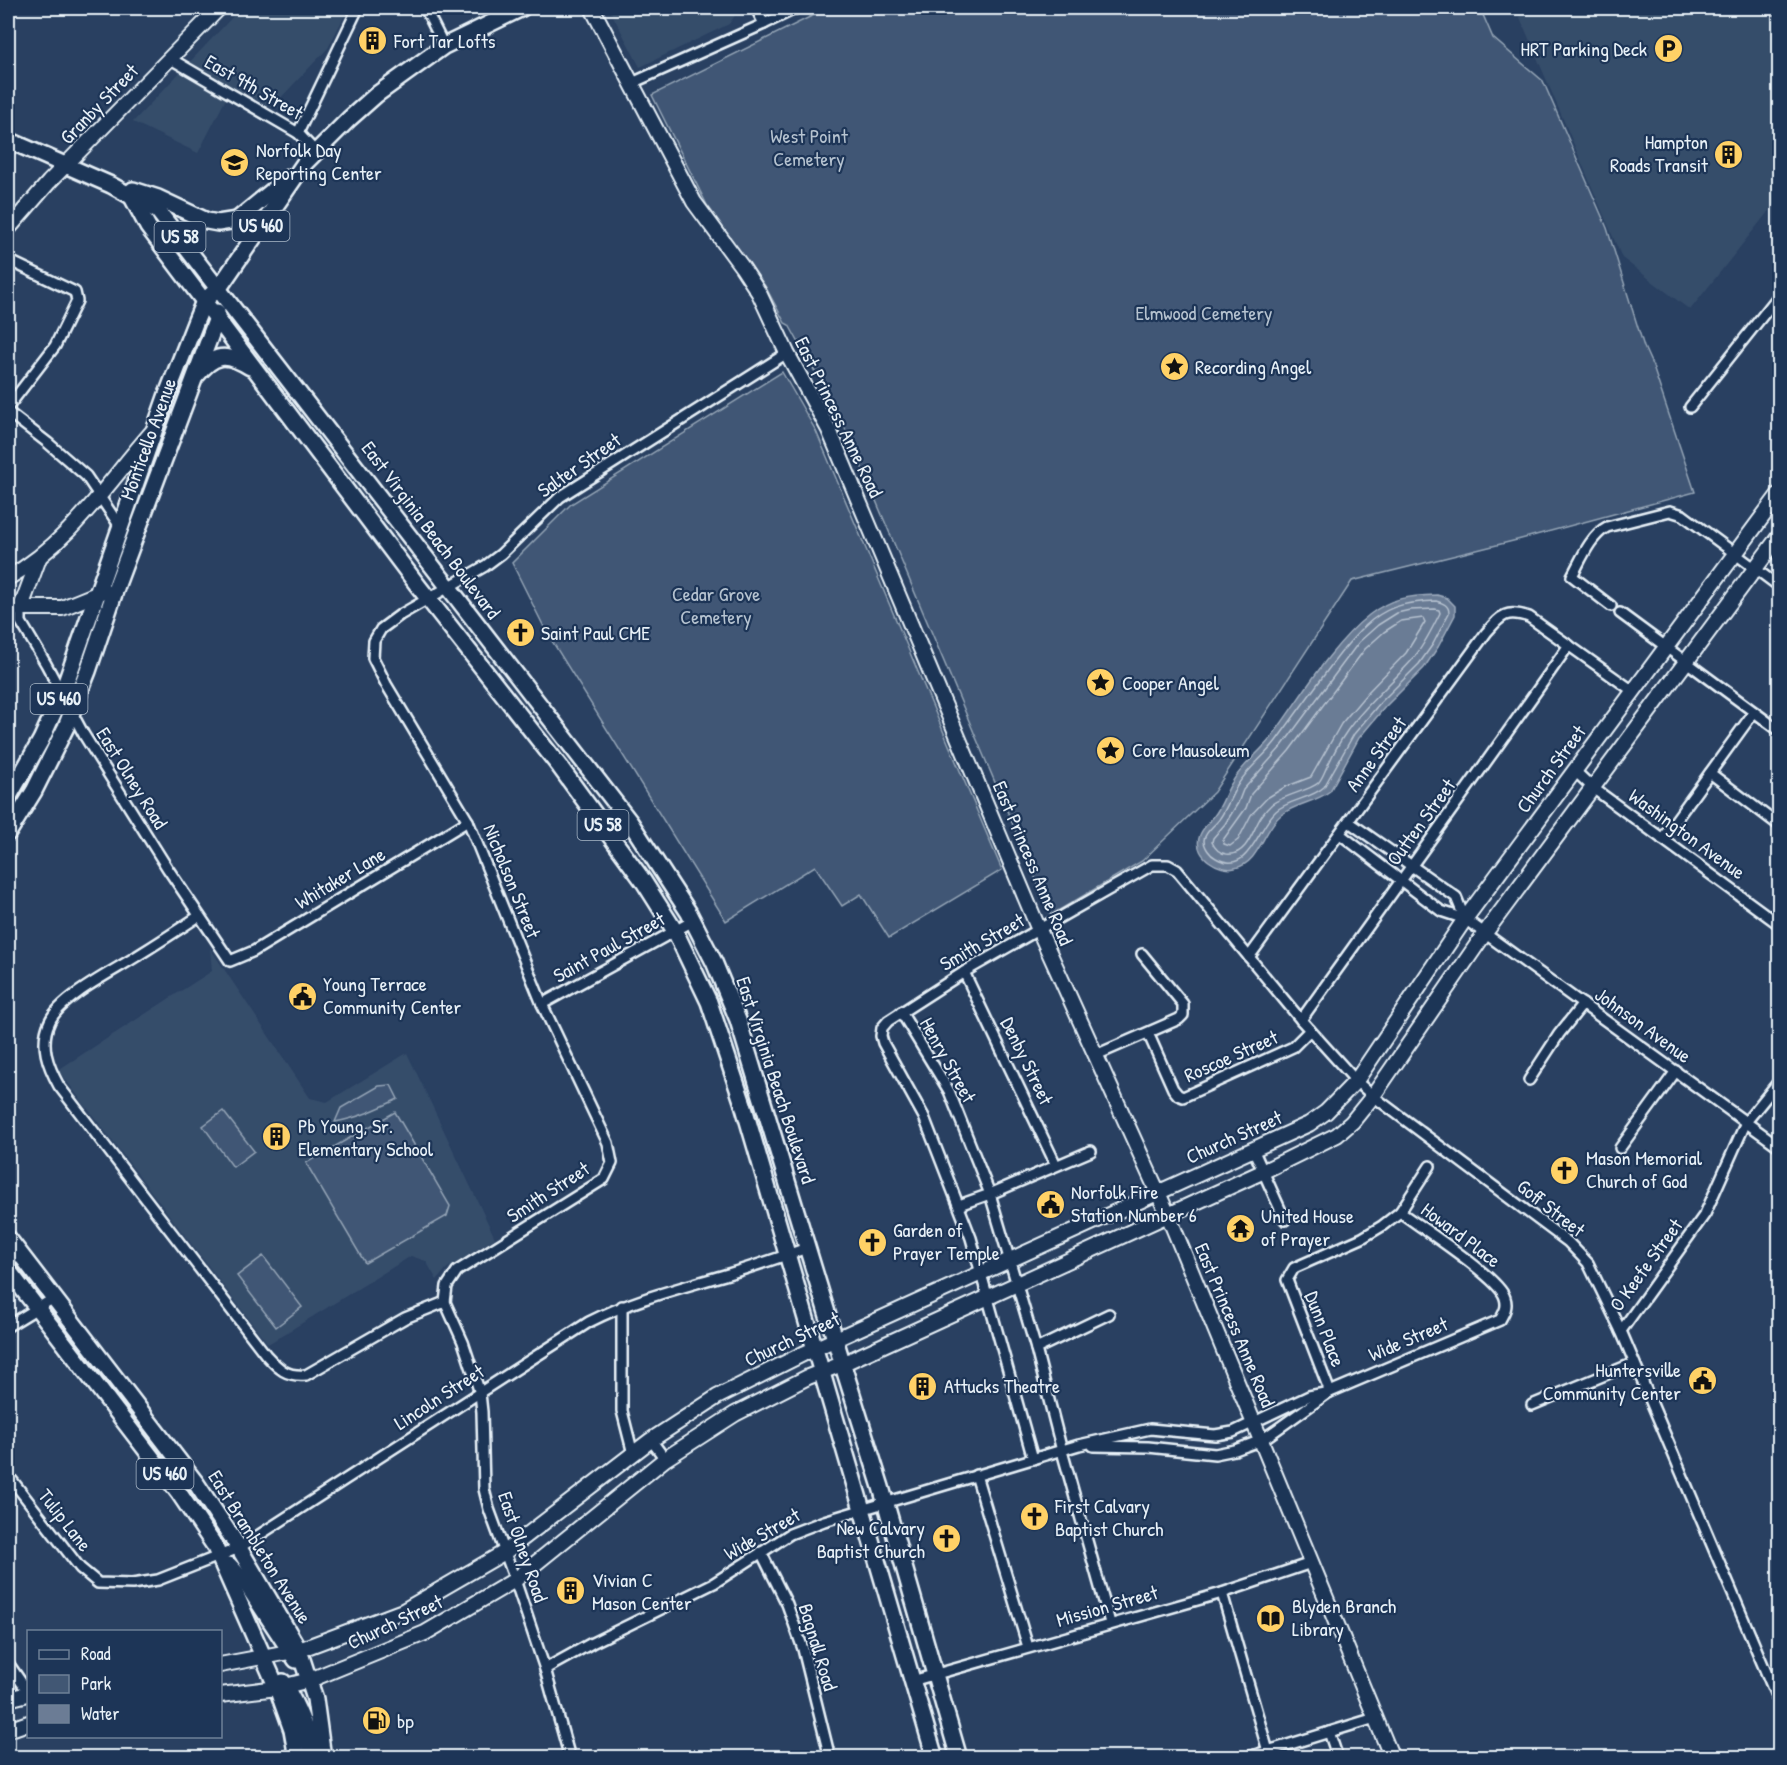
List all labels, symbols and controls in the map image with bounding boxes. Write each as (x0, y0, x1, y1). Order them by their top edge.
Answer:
building icon: Fort Tar Lofts (357, 25, 389, 57)
place label: Fort Tar Lofts (393, 27, 496, 54)
parking icon: HRT Parking Deck (1652, 33, 1684, 65)
place label: HRT Parking Deck (1521, 35, 1647, 62)
street label: East 9th Street (200, 47, 309, 126)
street label: Granby Street (53, 57, 145, 150)
park label: West Point Cemetery (770, 122, 849, 172)
place label: Hampton Roads Transit (1610, 128, 1709, 178)
place label: Norfolk Day Reporting Center (256, 136, 382, 186)
building icon: Hampton Roads Transit (1713, 138, 1745, 170)
school or university icon: Norfolk Day Reporting Center (219, 146, 251, 178)
road number: US 460 (232, 211, 290, 241)
road number: US 58 (154, 222, 206, 252)
park label: Elmwood Cemetery (1135, 299, 1273, 326)
street label: East Princess Anne Road (789, 332, 890, 502)
place icon: Recording Angel (1158, 351, 1190, 383)
place label: Recording Angel (1195, 353, 1312, 380)
street label: Monticello Avenue (113, 374, 182, 504)
street label: Salter Street (532, 425, 627, 503)
street label: East Virginia Beach Boulevard (356, 435, 507, 624)
park label: Cedar Grove Cemetery (672, 580, 760, 630)
church icon: Saint Paul CME (504, 617, 536, 649)
place label: Saint Paul CME (541, 619, 650, 646)
place icon: Cooper Angel (1085, 667, 1117, 699)
place label: Cooper Angel (1122, 669, 1220, 696)
road number: US 460 (31, 684, 88, 714)
street label: Anne Street (1339, 710, 1413, 797)
street label: Church Street (1510, 718, 1592, 818)
street label: East Olney Road (90, 722, 174, 834)
place icon: Core Mausoleum (1095, 734, 1127, 766)
place label: Core Mausoleum (1132, 736, 1250, 763)
street label: Outten Street (1380, 772, 1462, 871)
street label: East Princess Anne Road (987, 777, 1080, 949)
street label: Washington Avenue (1624, 782, 1751, 885)
road number: US 58 (578, 810, 628, 840)
street label: Nicholson Street (477, 820, 548, 943)
street label: Whitaker Lane (290, 840, 390, 915)
street label: Saint Paul Street (548, 904, 670, 988)
street label: Smith Street (934, 906, 1030, 977)
place label: Young Terrace Community Center (323, 970, 461, 1020)
street label: East Virginia Beach Boulevard (730, 973, 823, 1187)
public building icon: Young Terrace Community Center (286, 980, 318, 1012)
street label: Johnson Avenue (1590, 980, 1697, 1069)
street label: Henry Street (914, 1012, 983, 1108)
street label: Denby Street (995, 1012, 1061, 1110)
street label: Roscoe Street (1180, 1022, 1283, 1088)
street label: Church Street (1182, 1103, 1287, 1170)
place label: Pb Young, Sr. Elementary School (298, 1112, 434, 1162)
building icon: Pb Young, Sr. Elementary School (261, 1121, 293, 1153)
place label: Mason Memorial Church of God (1586, 1144, 1703, 1194)
street label: Smith Street (501, 1154, 595, 1228)
church icon: Mason Memorial Church of God (1549, 1154, 1581, 1186)
street label: Goff Street (1512, 1173, 1592, 1243)
place label: Norfolk Fire Station Number 6 (1071, 1178, 1197, 1228)
public building icon: Norfolk Fire Station Number 6 (1034, 1188, 1066, 1220)
street label: Howard Place (1416, 1196, 1507, 1273)
place label: United House of Prayer (1261, 1202, 1354, 1252)
temple icon: United House of Prayer (1224, 1212, 1256, 1244)
street label: O Keefe Street (1603, 1212, 1689, 1316)
place label: Garden of Prayer Temple (893, 1216, 1000, 1266)
church icon: Garden of Prayer Temple (856, 1226, 888, 1258)
street label: East Princess Anne Road (1189, 1239, 1282, 1411)
street label: Dunn Place (1299, 1287, 1352, 1370)
street label: Church Street (740, 1304, 845, 1372)
street label: Wide Street (1364, 1309, 1453, 1367)
place label: Huntersville Community Center (1543, 1356, 1681, 1406)
street label: Lincoln Street (388, 1357, 490, 1436)
public building icon: Huntersville Community Center (1686, 1365, 1718, 1397)
building icon: Attucks Theatre (907, 1370, 939, 1402)
place label: Attucks Theatre (944, 1372, 1060, 1399)
road number: US 460 (136, 1459, 194, 1489)
street label: East Brambleton Avenue (202, 1465, 319, 1629)
street label: Tulip Lane (32, 1483, 98, 1557)
street label: East Olney Road (492, 1488, 555, 1606)
place label: First Calvary Baptist Church (1054, 1492, 1163, 1542)
street label: Wide Street (719, 1500, 806, 1566)
church icon: First Calvary Baptist Church (1018, 1501, 1050, 1533)
place label: New Calvary Baptist Church (817, 1514, 925, 1564)
church icon: New Calvary Baptist Church (930, 1523, 962, 1555)
place label: Vivian C Mason Center (592, 1566, 692, 1616)
building icon: Vivian C Mason Center (555, 1575, 587, 1607)
street label: Mission Street (1053, 1578, 1162, 1633)
street label: Church Street (343, 1587, 448, 1655)
place label: Blyden Branch Library (1292, 1592, 1396, 1642)
street label: Bagnall Road (792, 1600, 845, 1694)
library icon: Blyden Branch Library (1255, 1602, 1287, 1634)
legend (27, 1630, 222, 1738)
text: Road (81, 1641, 111, 1666)
text: Park (81, 1671, 112, 1696)
text: Water (81, 1701, 119, 1726)
fuel station icon: bp (360, 1705, 392, 1737)
place label: bp (397, 1707, 414, 1734)

